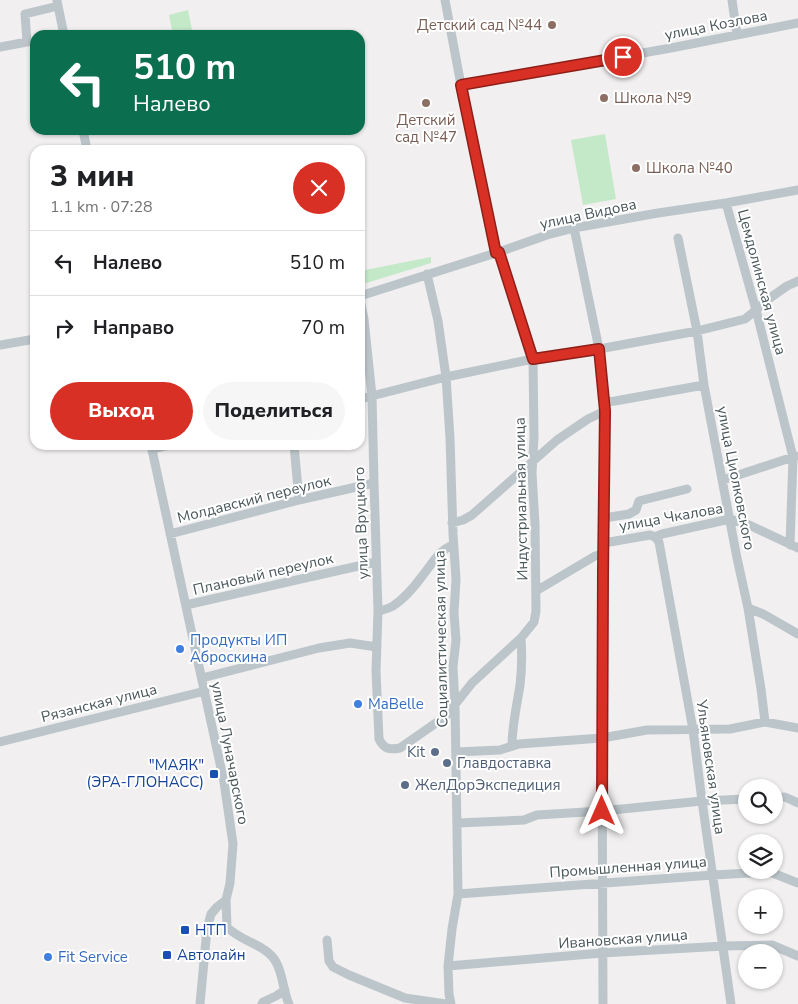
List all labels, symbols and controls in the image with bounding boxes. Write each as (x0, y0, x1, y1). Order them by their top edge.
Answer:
street label: улица Козлова (663, 5, 769, 45)
place label: Детский сад №44 (417, 15, 542, 35)
marker: Детский сад №44 (546, 19, 558, 31)
pin (602, 36, 644, 78)
icon: arrive (609, 43, 637, 71)
text: 510 m (133, 44, 236, 91)
icon: left (50, 50, 115, 115)
place label: Школа №9 (614, 88, 692, 108)
text: Налево (133, 89, 211, 119)
marker: Школа №9 (598, 92, 610, 104)
marker: Детский сад №47 (420, 97, 432, 109)
place label: Детский сад №47 (395, 110, 457, 147)
text: 3 мин (50, 156, 134, 197)
place label: Школа №40 (646, 158, 733, 178)
button: close (293, 162, 345, 214)
marker: Школа №40 (630, 162, 642, 174)
street label: улица Видова (538, 194, 638, 234)
text: 1.1 km · 07:28 (50, 196, 153, 218)
street label: Цемдолинская улица (733, 207, 791, 357)
icon: left (50, 249, 78, 277)
text: Налево (93, 250, 162, 276)
text: 510 m (290, 250, 345, 276)
icon: right (50, 314, 78, 342)
text: Направо (93, 315, 174, 341)
text: 70 m (301, 315, 345, 341)
button: Выход (50, 382, 193, 440)
button: Поделиться (203, 382, 345, 440)
street label: улица Циолковского (712, 404, 760, 552)
street label: Индустриальная улица (510, 417, 532, 581)
street label: улица Вруцкого (349, 466, 373, 580)
street label: Молдавский переулок (175, 470, 333, 528)
street label: улица Чкалова (617, 498, 725, 536)
street label: Плановый переулок (191, 548, 335, 600)
street label: Социалистическая улица (429, 550, 453, 728)
place label: Продукты ИП Аброскина (190, 630, 287, 667)
marker: Продукты ИП Аброскина (174, 643, 186, 655)
street label: Рязанская улица (39, 679, 159, 727)
street label: улица Луначарского (206, 680, 254, 826)
place label: MaBelle (368, 694, 424, 714)
street label: Ульяновская улица (692, 697, 730, 836)
marker: MaBelle (352, 698, 364, 710)
place label: Kit (407, 742, 426, 762)
marker: Kit (429, 746, 441, 758)
place label: Главдоставка (457, 753, 551, 773)
place label: "МАЯК" (ЭРА-ГЛОНАСС) (87, 755, 204, 792)
marker: Главдоставка (441, 757, 453, 769)
marker: "МАЯК" (ЭРА-ГЛОНАСС) (208, 768, 220, 780)
place label: ЖелДорЭкспедиция (415, 775, 561, 795)
marker: ЖелДорЭкспедиция (399, 779, 411, 791)
map controls (738, 779, 783, 989)
button: search (738, 779, 783, 824)
position arrow (575, 784, 627, 836)
button: layers (738, 834, 783, 879)
street label: Промышленная улица (549, 852, 707, 882)
button: + (738, 889, 783, 934)
place label: НТП (195, 920, 227, 940)
marker: НТП (179, 924, 191, 936)
street label: Ивановская улица (558, 924, 688, 954)
button: − (738, 944, 783, 989)
place label: Автолайн (177, 945, 246, 965)
place label: Fit Service (58, 947, 128, 967)
marker: Автолайн (161, 949, 173, 961)
marker: Fit Service (42, 951, 54, 963)

